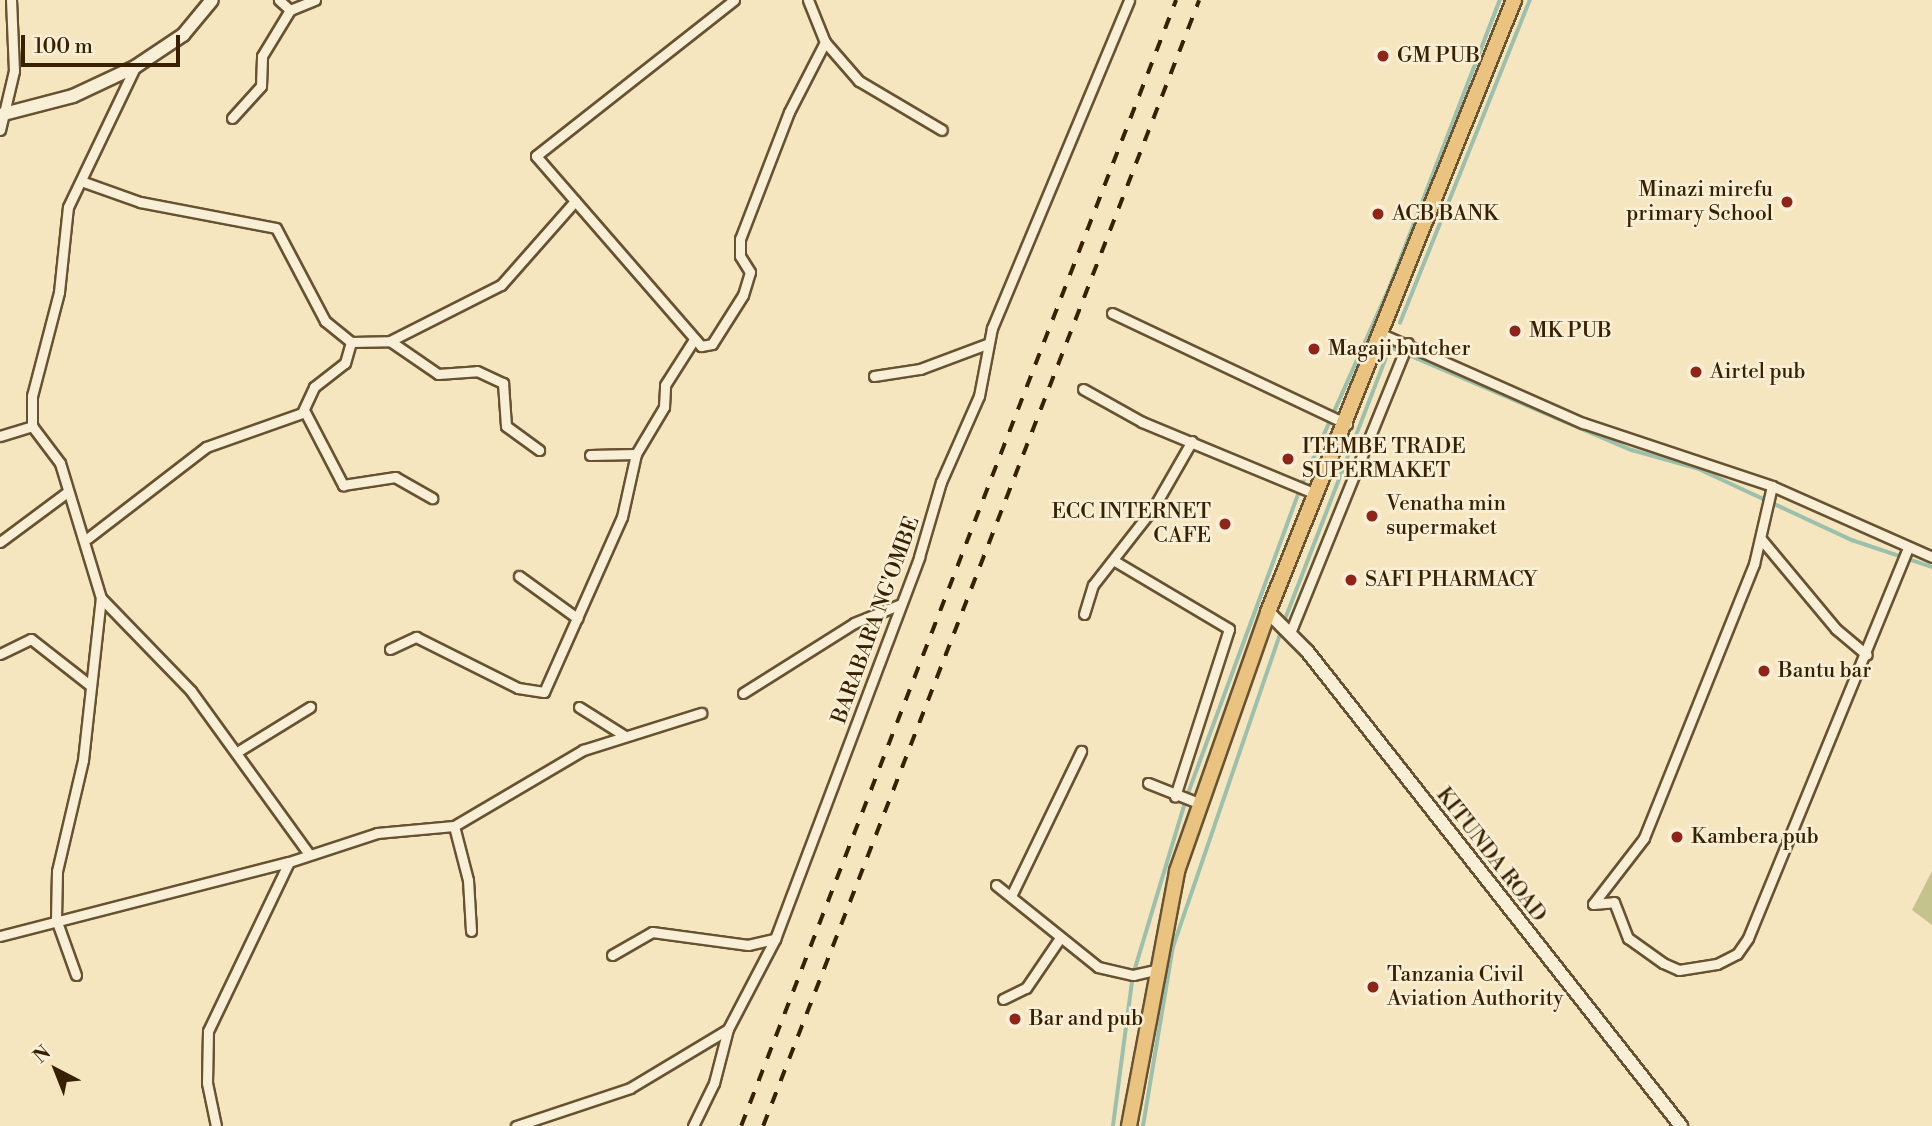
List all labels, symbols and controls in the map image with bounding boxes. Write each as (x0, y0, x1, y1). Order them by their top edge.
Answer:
scale bar (24, 21, 184, 65)
text: 100 m (34, 34, 93, 60)
place label: GM PUB (1397, 43, 1480, 69)
marker: GM PUB (1375, 48, 1391, 64)
place label: Minazi mirefu primary School (1626, 177, 1773, 227)
marker: Minazi mirefu primary School (1779, 194, 1795, 210)
place label: ACB BANK (1392, 201, 1498, 227)
marker: ACB BANK (1370, 206, 1386, 222)
place label: MK PUB (1529, 318, 1612, 344)
marker: MK PUB (1507, 323, 1523, 339)
place label: Magaji butcher (1328, 336, 1470, 362)
marker: Magaji butcher (1306, 341, 1322, 357)
place label: Airtel pub (1710, 359, 1805, 385)
marker: Airtel pub (1688, 364, 1704, 380)
place label: ITEMBE TRADE SUPERMAKET (1302, 434, 1466, 484)
marker: ITEMBE TRADE SUPERMAKET (1280, 451, 1296, 467)
place label: Venatha min supermaket (1386, 491, 1506, 541)
place label: ECC INTERNET CAFE (1052, 499, 1211, 549)
marker: Venatha min supermaket (1364, 508, 1380, 524)
street label: BARABARA NG'OMBE (827, 513, 925, 727)
marker: ECC INTERNET CAFE (1217, 516, 1233, 532)
place label: SAFI PHARMACY (1365, 567, 1537, 593)
marker: SAFI PHARMACY (1343, 572, 1359, 588)
place label: Bantu bar (1778, 658, 1871, 684)
marker: Bantu bar (1756, 663, 1772, 679)
street label: KITUNDA ROAD (1431, 783, 1551, 927)
place label: Kambera pub (1691, 824, 1819, 850)
marker: Kambera pub (1669, 829, 1685, 845)
place label: Tanzania Civil Aviation Authority (1387, 962, 1563, 1012)
marker: Tanzania Civil Aviation Authority (1365, 979, 1381, 995)
place label: Bar and pub (1029, 1006, 1143, 1032)
marker: Bar and pub (1007, 1011, 1023, 1027)
north arrow (21, 1035, 91, 1105)
text: N (28, 1040, 56, 1068)

